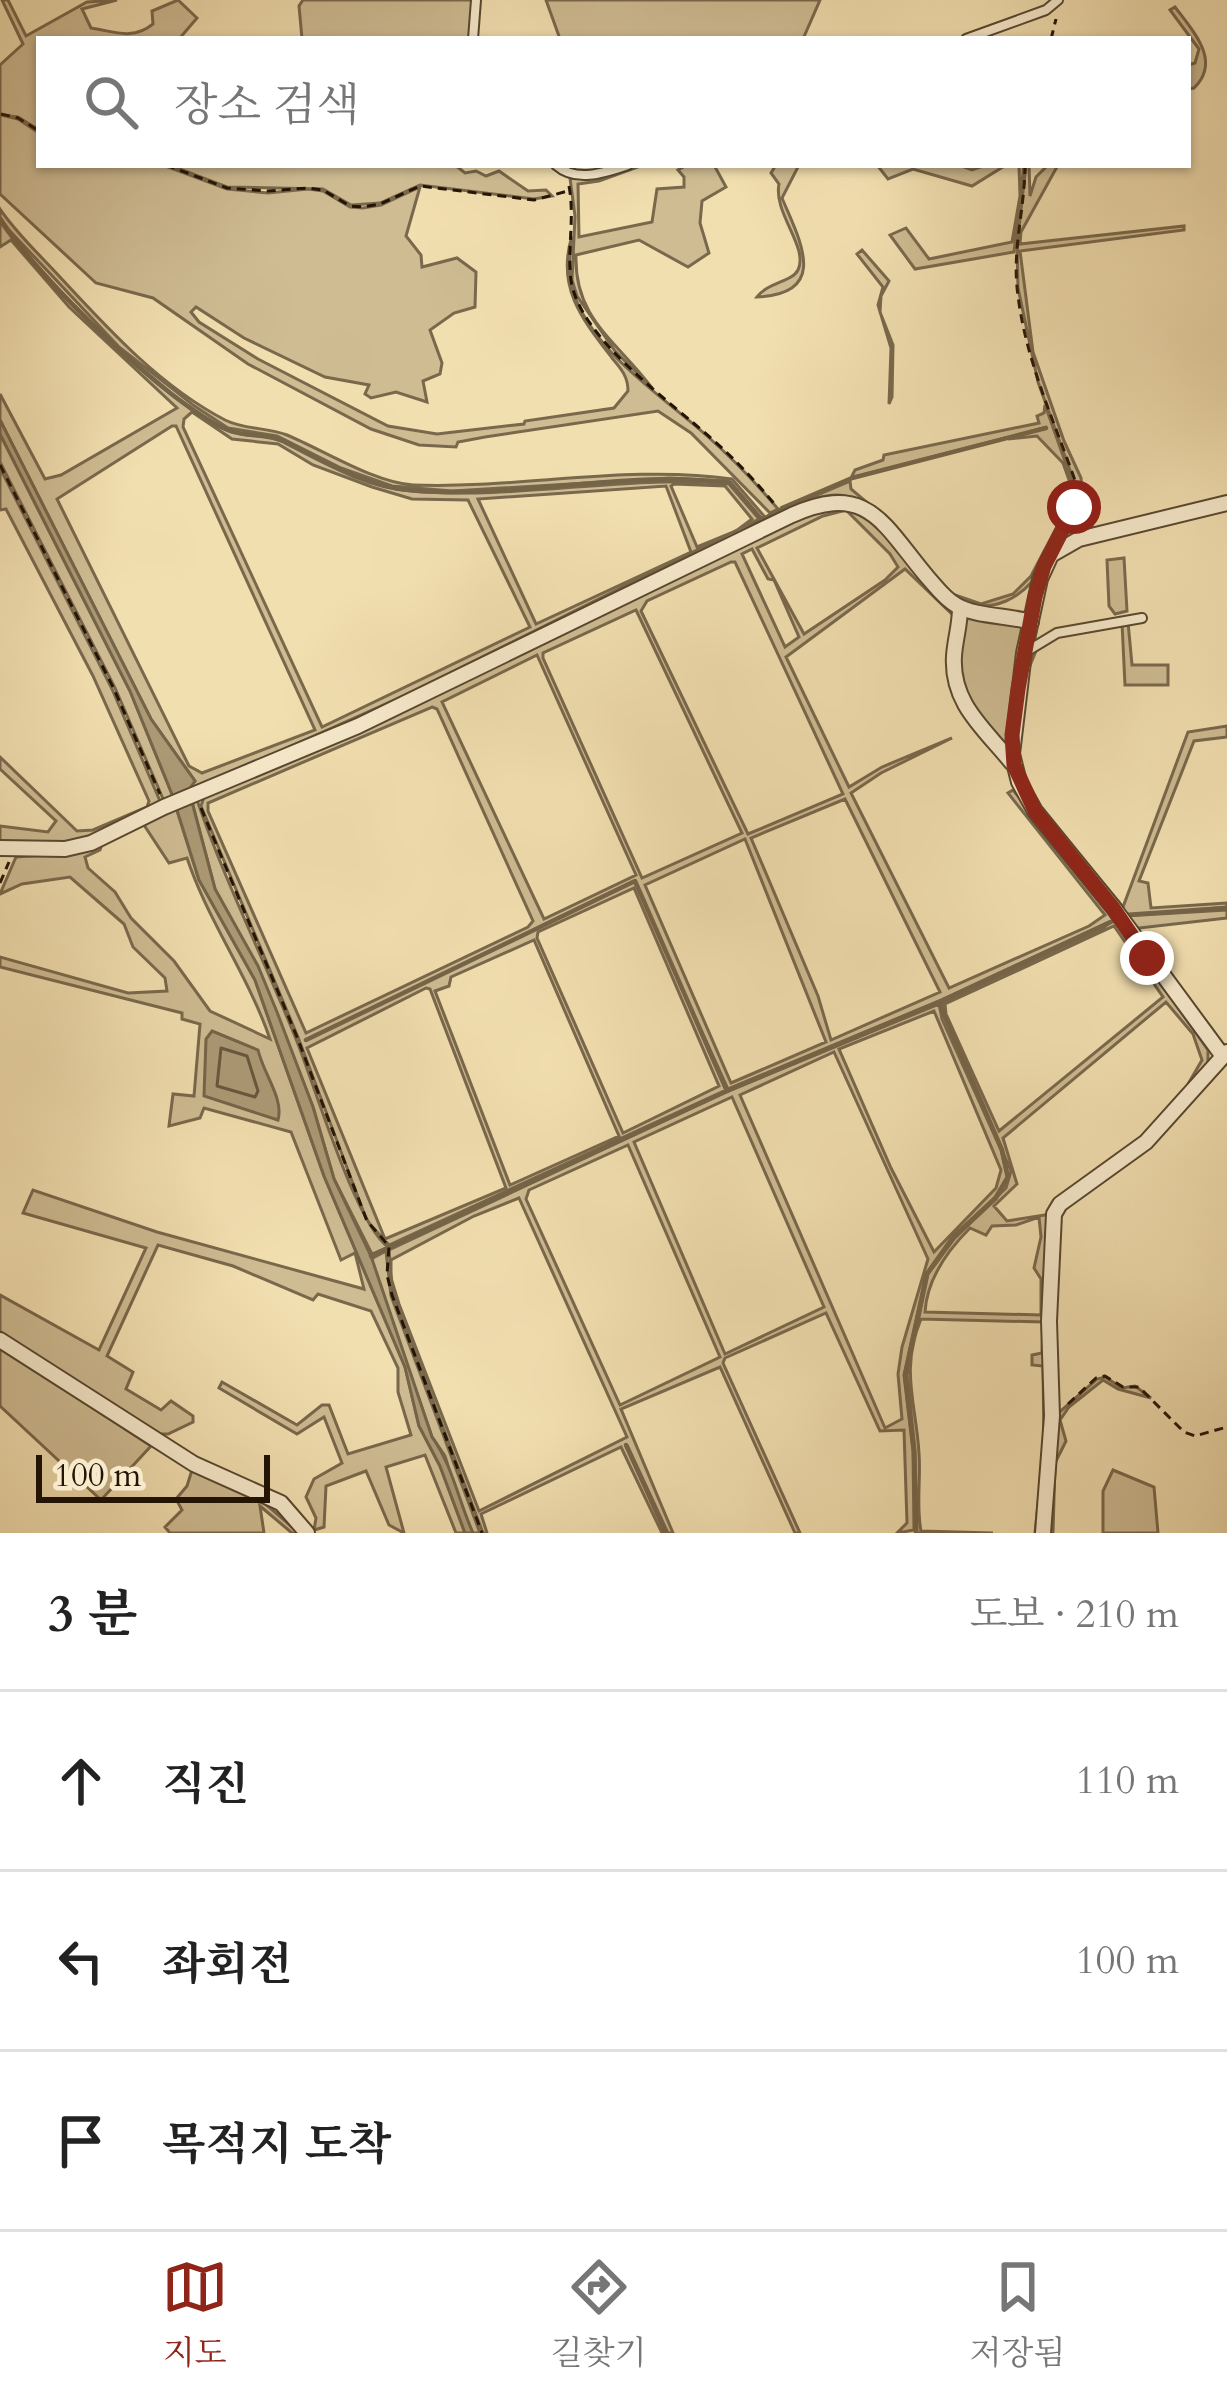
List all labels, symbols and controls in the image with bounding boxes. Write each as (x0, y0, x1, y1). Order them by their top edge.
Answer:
search box (36, 36, 1191, 168)
icon: search (78, 69, 144, 135)
text: 장소 검색 (174, 75, 360, 136)
route start (1047, 480, 1101, 534)
route end (1120, 931, 1174, 985)
scale bar (36, 1449, 270, 1502)
text: 100 m (54, 1453, 141, 1498)
text: 3 분 (48, 1580, 137, 1650)
text: 도보 · 210 m (969, 1588, 1179, 1641)
icon: ahead (48, 1748, 114, 1814)
text: 직진 (162, 1754, 249, 1815)
text: 110 m (1076, 1754, 1179, 1807)
icon: left (48, 1928, 114, 1994)
text: 좌회전 (162, 1934, 292, 1995)
text: 100 m (1076, 1934, 1179, 1987)
icon: arrive (48, 2108, 114, 2174)
text: 목적지 도착 (162, 2114, 391, 2175)
tab: 지도 (162, 2254, 228, 2376)
tab: 길찾기 (551, 2254, 646, 2376)
tab: 저장됨 (970, 2254, 1065, 2376)

